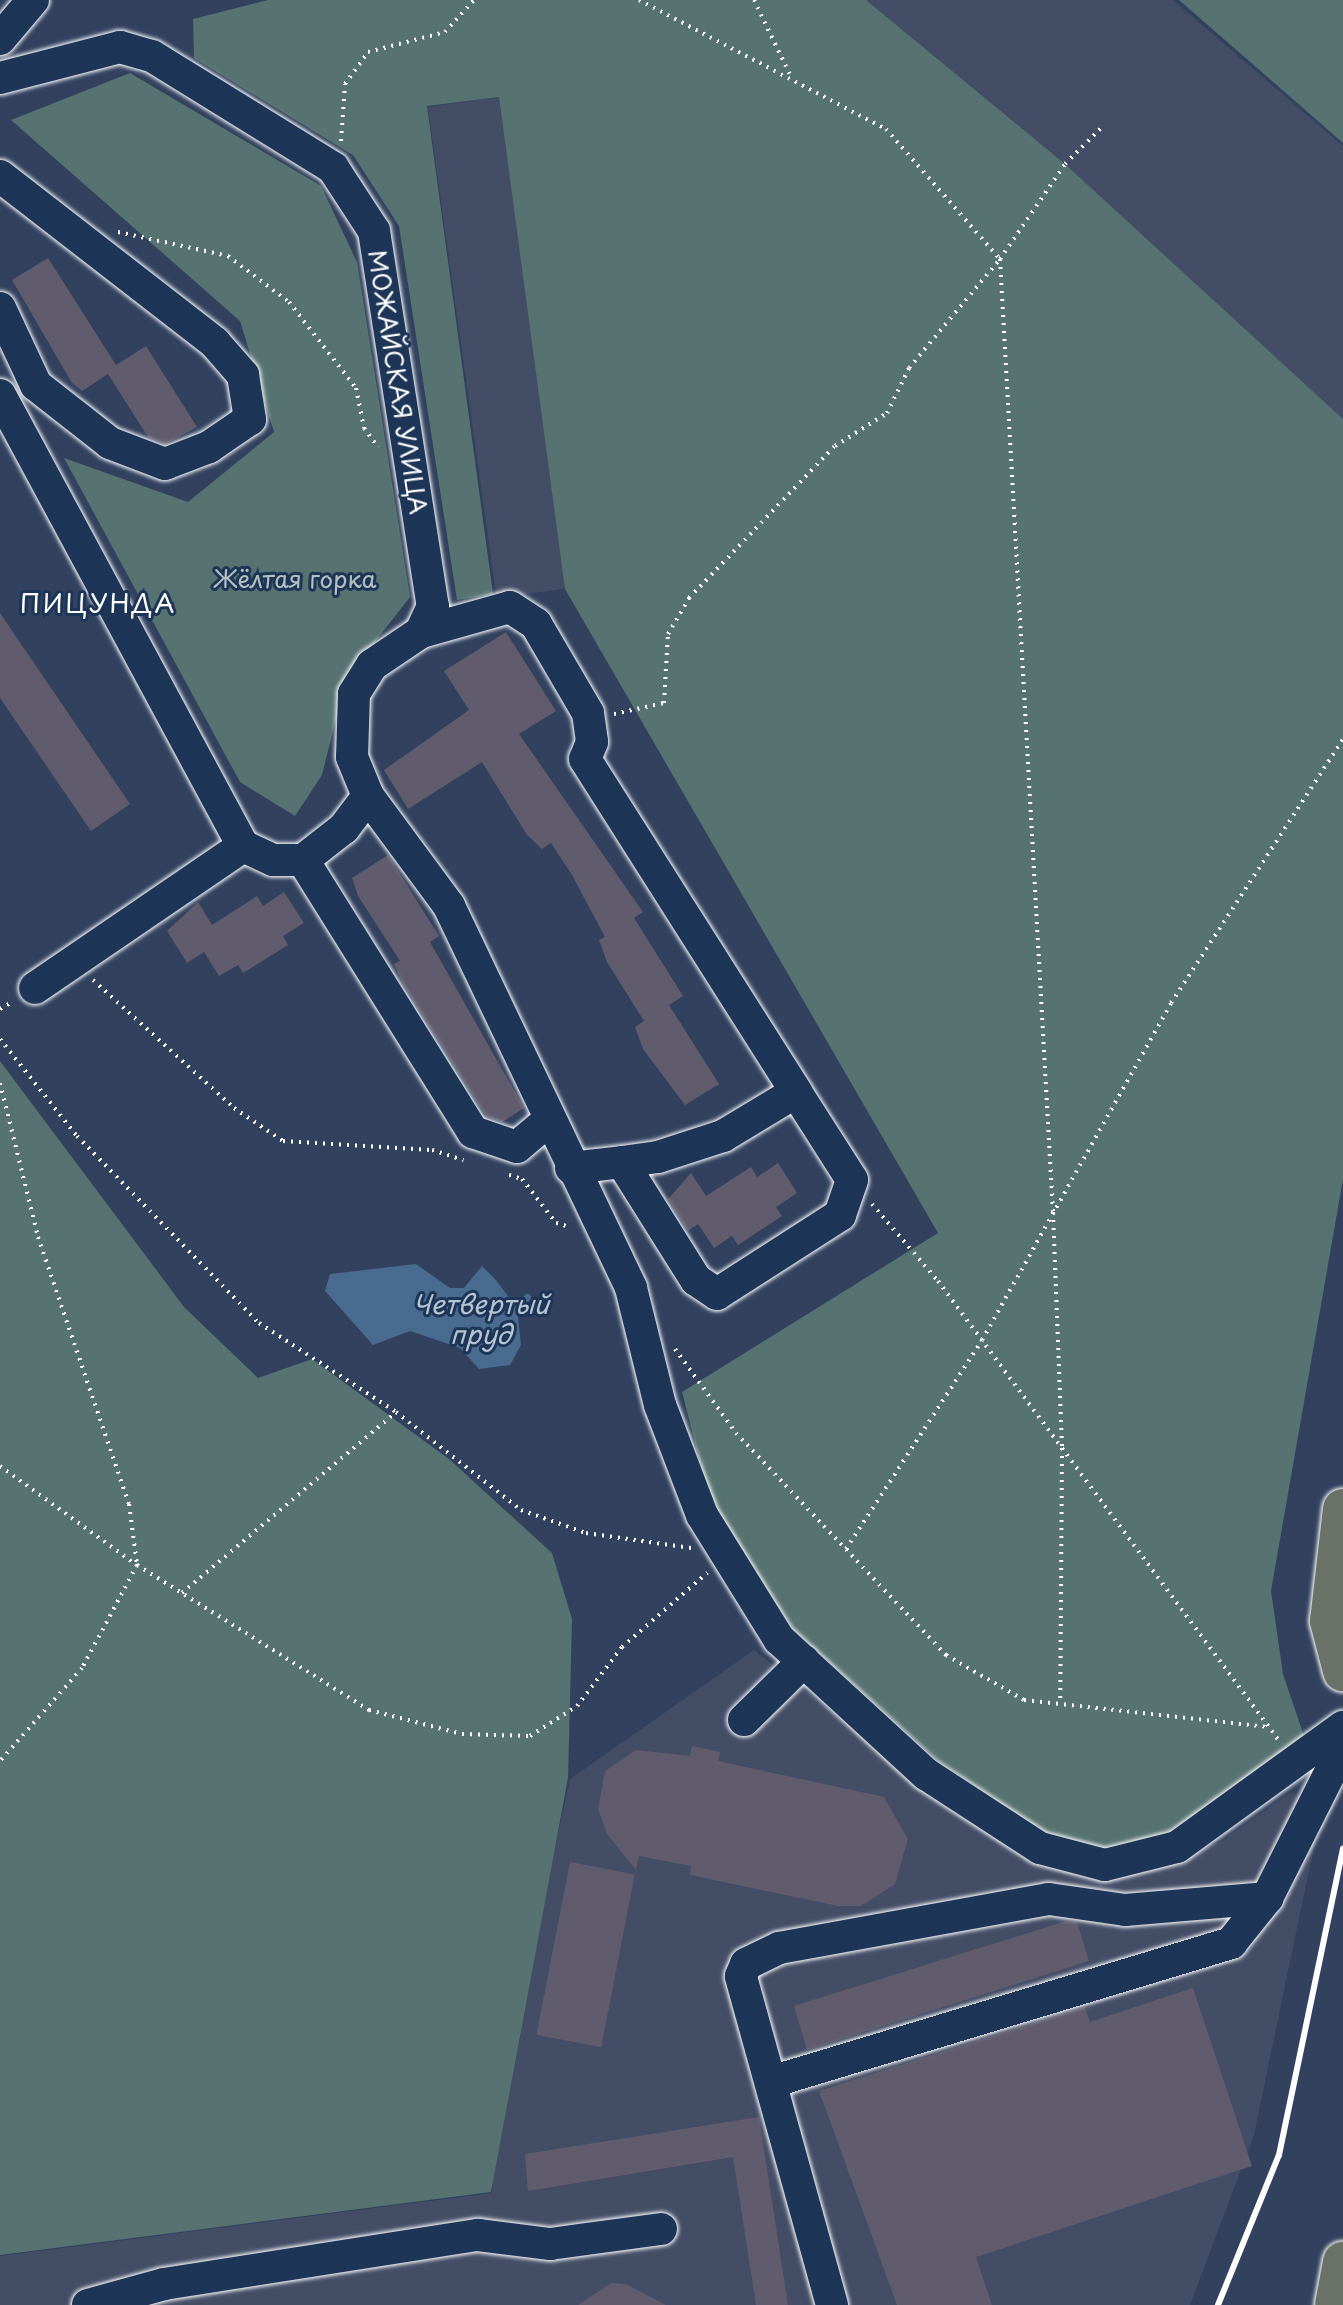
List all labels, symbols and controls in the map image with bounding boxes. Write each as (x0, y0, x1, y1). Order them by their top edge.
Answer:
street label: МОЖАЙСКАЯ УЛИЦА (363, 248, 433, 516)
park label: Жёлтая горка (214, 565, 376, 593)
district label: ПИЦУНДА (21, 587, 175, 619)
water label: Четвертый пруд (413, 1288, 549, 1350)

